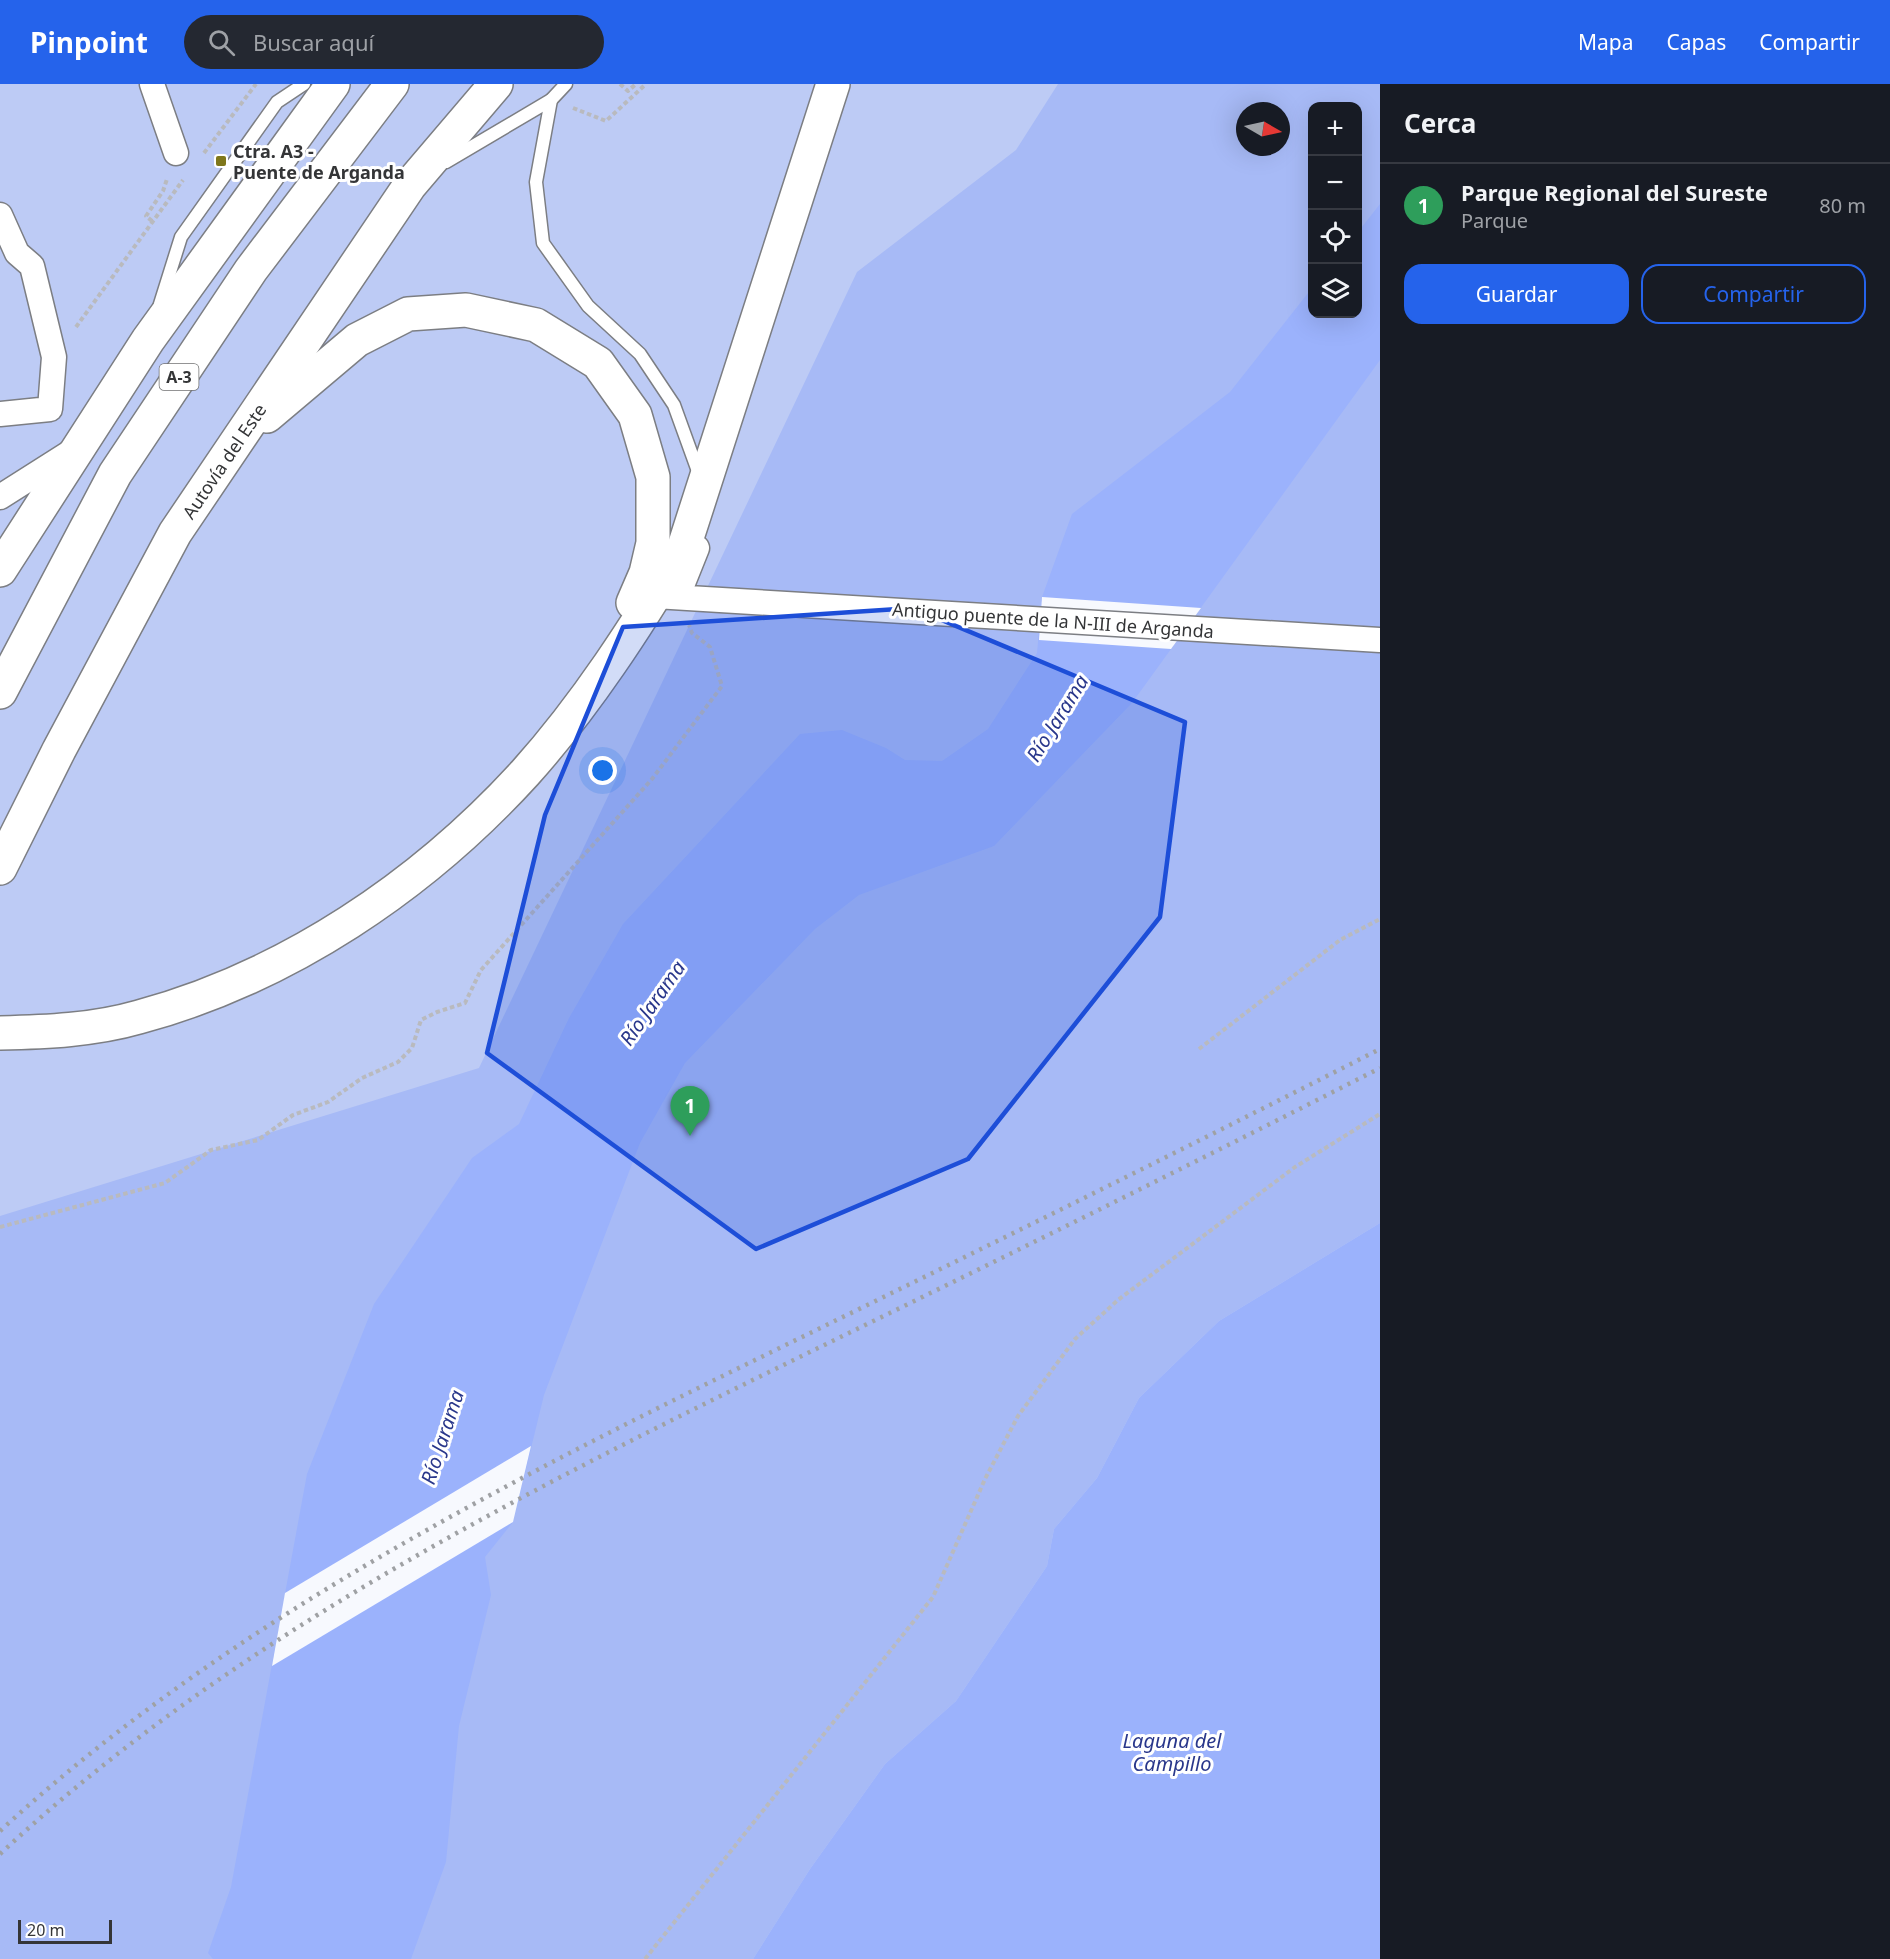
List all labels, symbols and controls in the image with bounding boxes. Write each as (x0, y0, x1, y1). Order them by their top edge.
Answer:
search box (184, 15, 604, 69)
text: Pinpoint (30, 23, 148, 61)
icon: search (205, 26, 238, 59)
text: Buscar aquí (253, 27, 374, 57)
text: Mapa (1578, 28, 1634, 56)
text: Capas (1667, 28, 1726, 56)
text: Compartir (1759, 28, 1860, 56)
north arrow (1236, 102, 1290, 156)
map controls (1308, 102, 1362, 318)
button: + (1308, 102, 1362, 156)
text: Cerca (1404, 105, 1476, 141)
place label: Ctra. A3 - Puente de Arganda (233, 139, 405, 184)
marker: Ctra. A3 - Puente de Arganda (214, 154, 228, 168)
button: − (1308, 156, 1362, 210)
text: Parque Regional del Sureste (1461, 177, 1768, 207)
text: 1 (1418, 192, 1429, 219)
text: 80 m (1819, 192, 1866, 219)
text: Parque (1461, 207, 1528, 234)
button: locate (1308, 210, 1362, 264)
button: layers (1308, 264, 1362, 318)
button: Guardar (1404, 264, 1629, 324)
button: Compartir (1641, 264, 1866, 324)
road number: A-3 (160, 364, 198, 390)
street label: Autovía del Este (177, 399, 271, 523)
street label: Antiguo puente de la N-III de Arganda (891, 597, 1215, 643)
water label: Río Jarama (1020, 669, 1094, 767)
your location (588, 756, 617, 785)
water label: Río Jarama (613, 955, 691, 1051)
pin: 1 (670, 1086, 710, 1136)
water label: Río Jarama (414, 1386, 470, 1488)
water label: Laguna del Campillo (1123, 1727, 1222, 1777)
scale bar (18, 1917, 112, 1944)
text: 20 m (27, 1919, 64, 1941)

